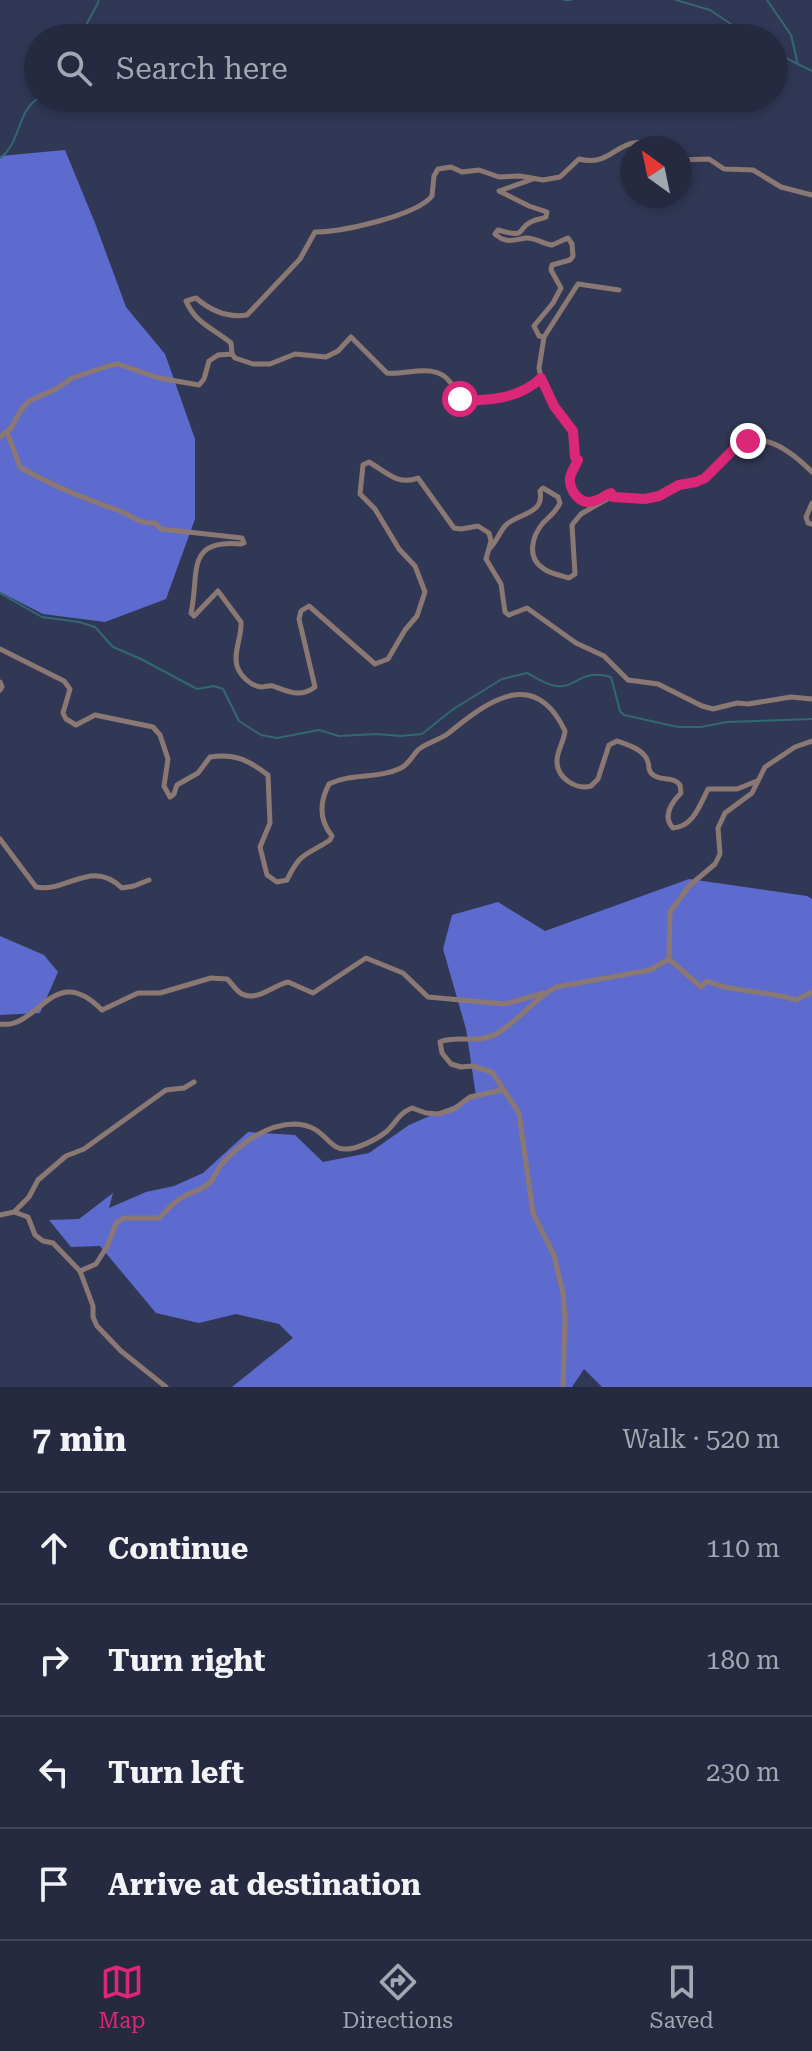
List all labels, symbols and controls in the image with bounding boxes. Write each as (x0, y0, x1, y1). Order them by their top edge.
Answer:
search box (24, 24, 788, 112)
icon: search (52, 46, 96, 90)
text: Search here (116, 51, 288, 86)
north arrow (620, 136, 692, 208)
route start (442, 381, 478, 417)
route end (730, 423, 766, 459)
text: 7 min (32, 1419, 127, 1459)
text: Walk · 520 m (622, 1424, 780, 1454)
icon: ahead (32, 1526, 76, 1570)
text: Continue (108, 1531, 248, 1566)
text: 110 m (706, 1533, 780, 1563)
icon: right (32, 1638, 76, 1682)
text: Turn right (108, 1643, 265, 1678)
text: 180 m (706, 1645, 780, 1675)
icon: left (32, 1750, 76, 1794)
text: Turn left (108, 1755, 244, 1790)
text: 230 m (706, 1757, 780, 1787)
icon: arrive (32, 1862, 76, 1906)
text: Arrive at destination (108, 1867, 421, 1902)
tab: Map (98, 1960, 145, 2033)
tab: Directions (342, 1960, 453, 2033)
tab: Saved (650, 1960, 714, 2033)

